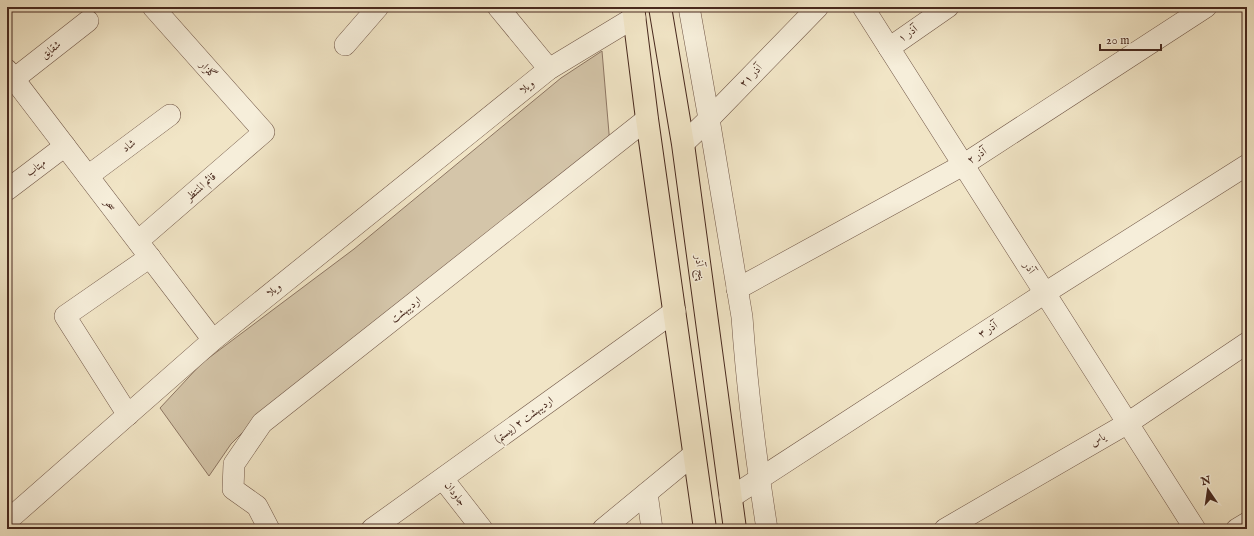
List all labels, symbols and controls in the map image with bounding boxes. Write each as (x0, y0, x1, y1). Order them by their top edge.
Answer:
street label: آذر ۱ (895, 21, 922, 46)
scale bar (1100, 26, 1161, 52)
text: 20 m (1106, 33, 1129, 48)
street label: شقایق (38, 38, 64, 62)
street label: گلزار (196, 57, 220, 82)
street label: آذر ۲۱ (736, 60, 767, 91)
street label: ویلا (517, 77, 537, 97)
street label: شاد (119, 136, 139, 156)
street label: آذر ۲ (964, 143, 991, 167)
street label: مهتاب (23, 156, 49, 180)
street label: قائم المنتظر (182, 170, 221, 206)
street label: سحر (100, 195, 119, 214)
street label: پنج آذر (688, 253, 710, 282)
street label: آذر (1019, 258, 1040, 278)
street label: ویلا (264, 280, 284, 300)
street label: اردیبهشت (388, 294, 424, 326)
street label: آذر ۳ (975, 317, 1002, 341)
street label: اردیبهشت ۲ (بیستم) (492, 394, 558, 449)
street label: یاس (1088, 430, 1109, 450)
north arrow (1188, 470, 1228, 510)
text: N (1199, 473, 1213, 489)
street label: جاودان (441, 479, 469, 509)

